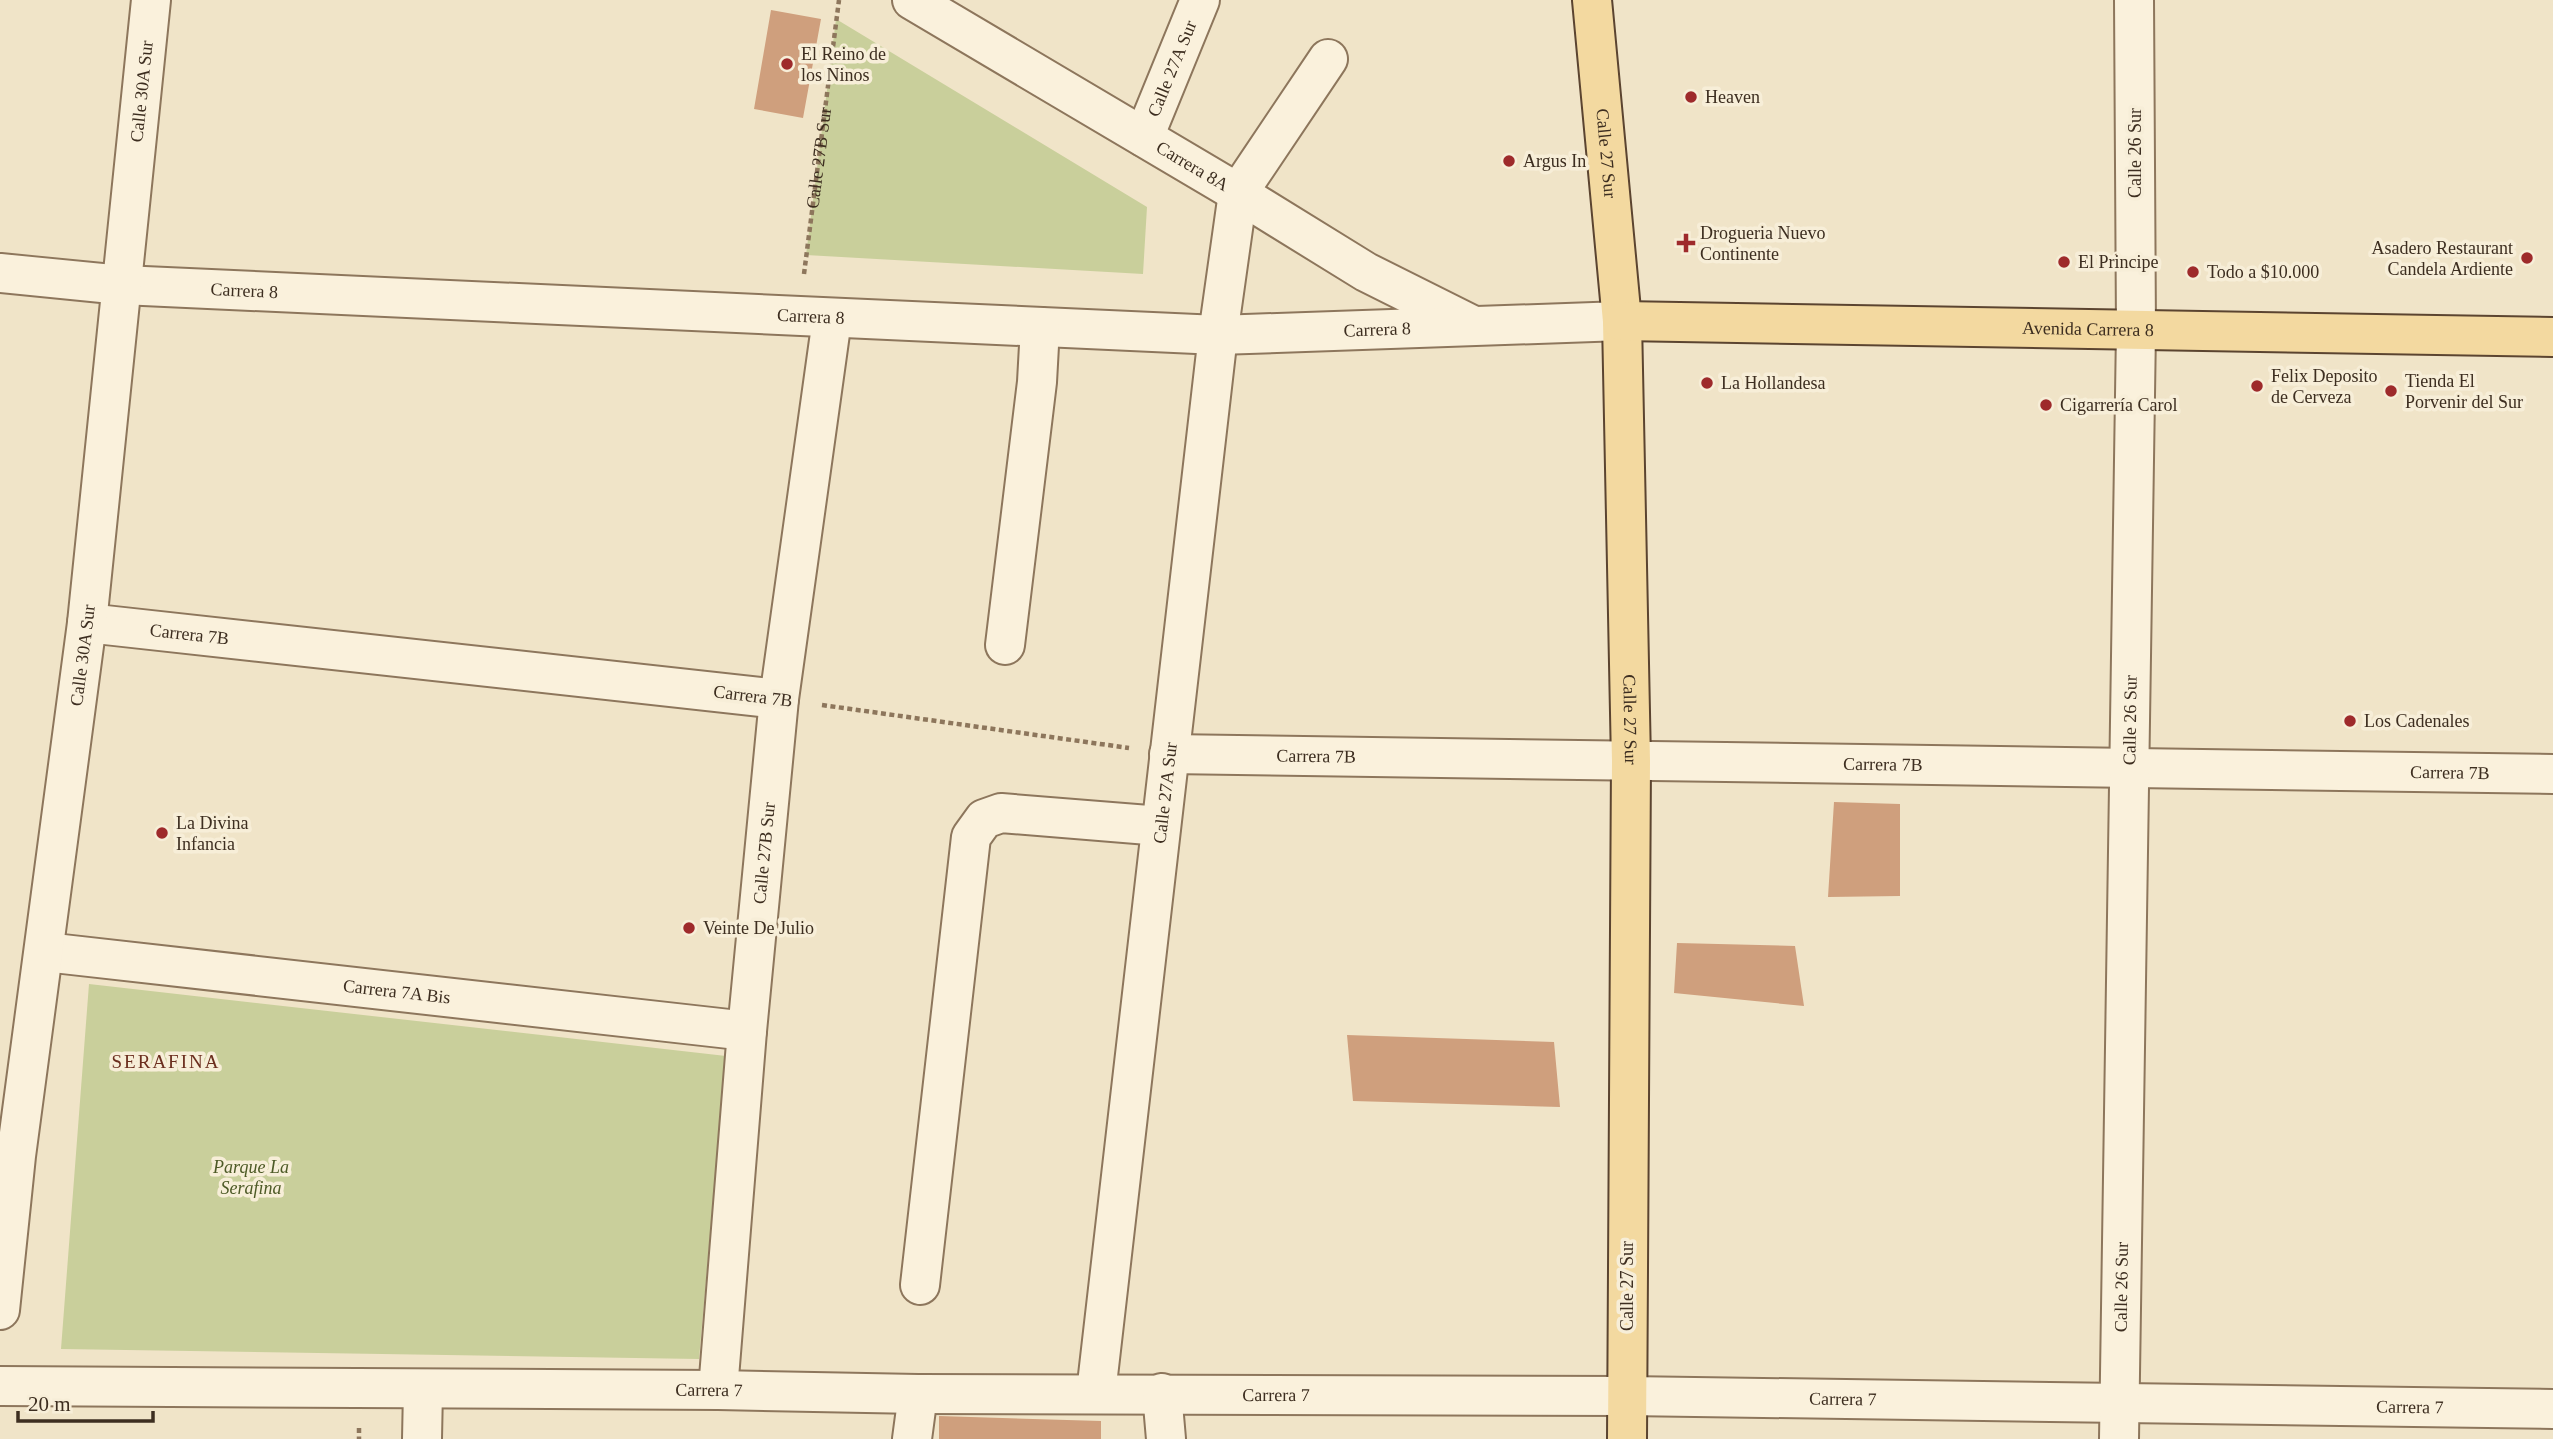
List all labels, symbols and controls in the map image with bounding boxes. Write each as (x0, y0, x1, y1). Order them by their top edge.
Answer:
street label: Calle 27A Sur (1143, 17, 1201, 120)
street label: Calle 30A Sur (126, 40, 157, 143)
place label: El Reino de los Ninos (801, 44, 886, 85)
marker: El Reino de los Ninos (779, 56, 795, 72)
place label: Heaven (1705, 87, 1760, 107)
marker: Heaven (1683, 89, 1699, 105)
street label: Calle 27B Sur (802, 106, 835, 210)
street label: Calle 27 Sur (1592, 108, 1620, 199)
street label: Calle 26 Sur (2125, 108, 2145, 198)
street label: Carrera 8A (1153, 137, 1232, 195)
place label: Argus In (1523, 151, 1586, 171)
marker: Argus In (1501, 153, 1517, 169)
place label: Drogueria Nuevo Continente (1700, 223, 1825, 264)
marker: Drogueria Nuevo Continente (1678, 235, 1694, 251)
place label: Asadero Restaurant Candela Ardiente (2372, 238, 2513, 279)
marker: Asadero Restaurant Candela Ardiente (2519, 250, 2535, 266)
place label: El Principe (2078, 252, 2158, 272)
marker: El Principe (2056, 254, 2072, 270)
place label: Todo a $10.000 (2207, 262, 2319, 282)
marker: Todo a $10.000 (2185, 264, 2201, 280)
street label: Carrera 8 (210, 279, 278, 302)
street label: Carrera 8 (777, 305, 845, 328)
street label: Carrera 8 (1343, 318, 1411, 341)
street label: Avenida Carrera 8 (2022, 318, 2154, 340)
place label: Felix Deposito de Cerveza (2271, 366, 2378, 407)
place label: Tienda El Porvenir del Sur (2405, 371, 2523, 412)
place label: La Hollandesa (1721, 373, 1825, 393)
marker: La Hollandesa (1699, 375, 1715, 391)
marker: Felix Deposito de Cerveza (2249, 378, 2265, 394)
marker: Tienda El Porvenir del Sur (2383, 383, 2399, 399)
place label: Cigarrería Carol (2060, 395, 2177, 415)
marker: Cigarrería Carol (2038, 397, 2054, 413)
street label: Calle 30A Sur (66, 604, 99, 707)
street label: Carrera 7B (149, 620, 230, 649)
street label: Calle 27 Sur (1619, 674, 1641, 765)
street label: Calle 26 Sur (2119, 675, 2141, 765)
street label: Carrera 7B (712, 681, 794, 711)
place label: Los Cadenales (2364, 711, 2469, 731)
marker: Los Cadenales (2342, 713, 2358, 729)
street label: Calle 27A Sur (1149, 741, 1181, 845)
street label: Carrera 7B (1276, 746, 1356, 767)
street label: Carrera 7B (1843, 754, 1923, 775)
street label: Carrera 7B (2410, 762, 2490, 783)
street label: Calle 27B Sur (749, 801, 779, 905)
place label: La Divina Infancia (176, 813, 248, 854)
marker: La Divina Infancia (154, 825, 170, 841)
place label: Veinte De Julio (703, 918, 814, 938)
marker: Veinte De Julio (681, 920, 697, 936)
street label: Carrera 7A Bis (342, 976, 452, 1008)
district label: SERAFINA (112, 1051, 220, 1072)
park label: Parque La Serafina (212, 1157, 289, 1198)
street label: Calle 27 Sur (1617, 1241, 1637, 1331)
street label: Calle 26 Sur (2111, 1242, 2132, 1332)
scale bar (18, 1380, 152, 1424)
street label: Carrera 7 (675, 1380, 743, 1400)
street label: Carrera 7 (1242, 1385, 1310, 1405)
street label: Carrera 7 (1809, 1389, 1877, 1410)
text: 20 m (28, 1392, 71, 1416)
street label: Carrera 7 (2376, 1397, 2444, 1417)

